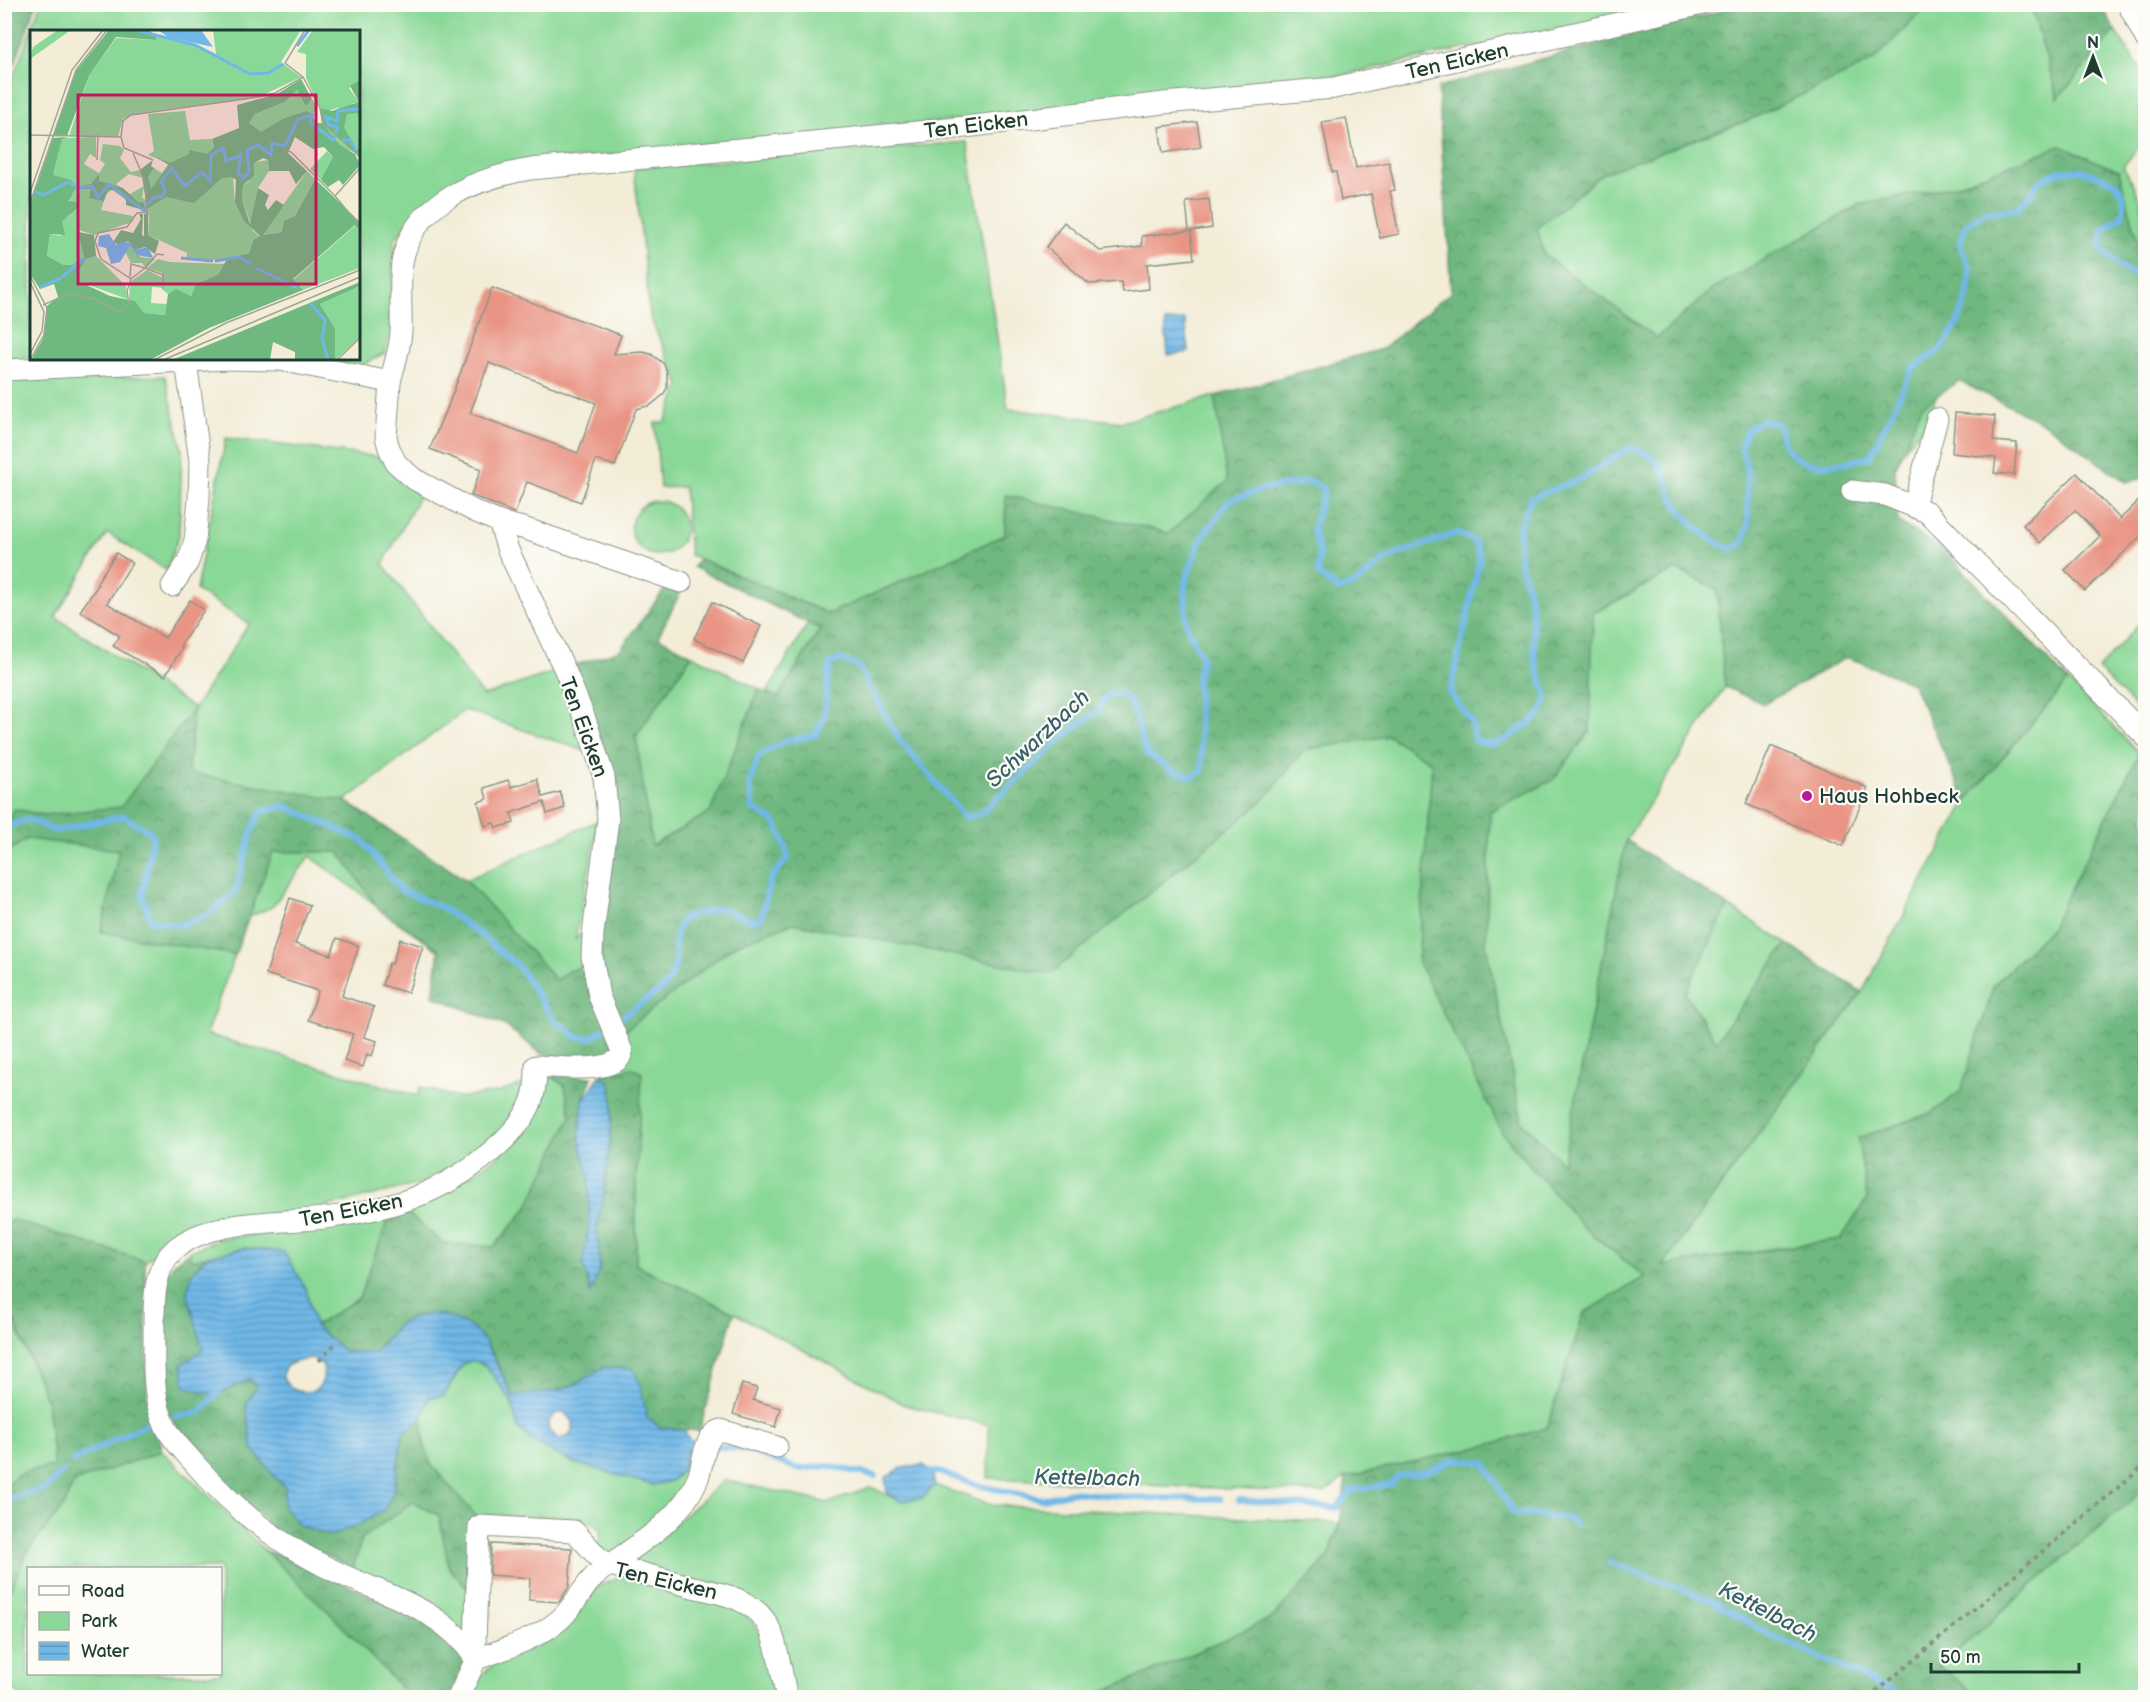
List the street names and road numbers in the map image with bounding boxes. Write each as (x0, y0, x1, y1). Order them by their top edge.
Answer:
street label: Ten Eicken (1403, 38, 1511, 85)
street label: Ten Eicken (923, 107, 1029, 144)
street label: Ten Eicken (554, 674, 613, 781)
street label: Ten Eicken (297, 1188, 405, 1233)
street label: Ten Eicken (612, 1558, 720, 1605)

